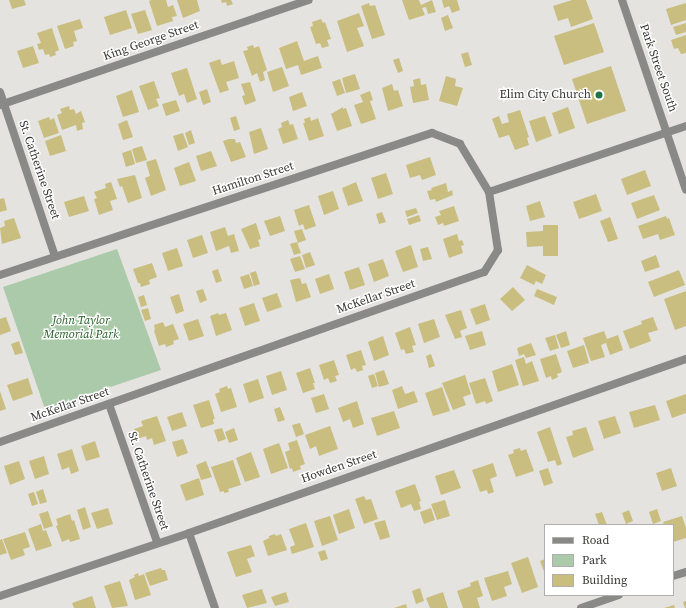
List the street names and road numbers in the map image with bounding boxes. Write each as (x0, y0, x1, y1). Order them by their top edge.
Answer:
street label: King George Street (102, 18, 200, 64)
street label: Park Street South (636, 22, 680, 114)
street label: St. Catherine Street (15, 119, 63, 221)
street label: Hamilton Street (210, 159, 296, 199)
street label: McKellar Street (335, 277, 417, 317)
street label: McKellar Street (29, 385, 111, 425)
street label: St. Catherine Street (124, 430, 172, 532)
street label: Howden Street (299, 447, 379, 487)

